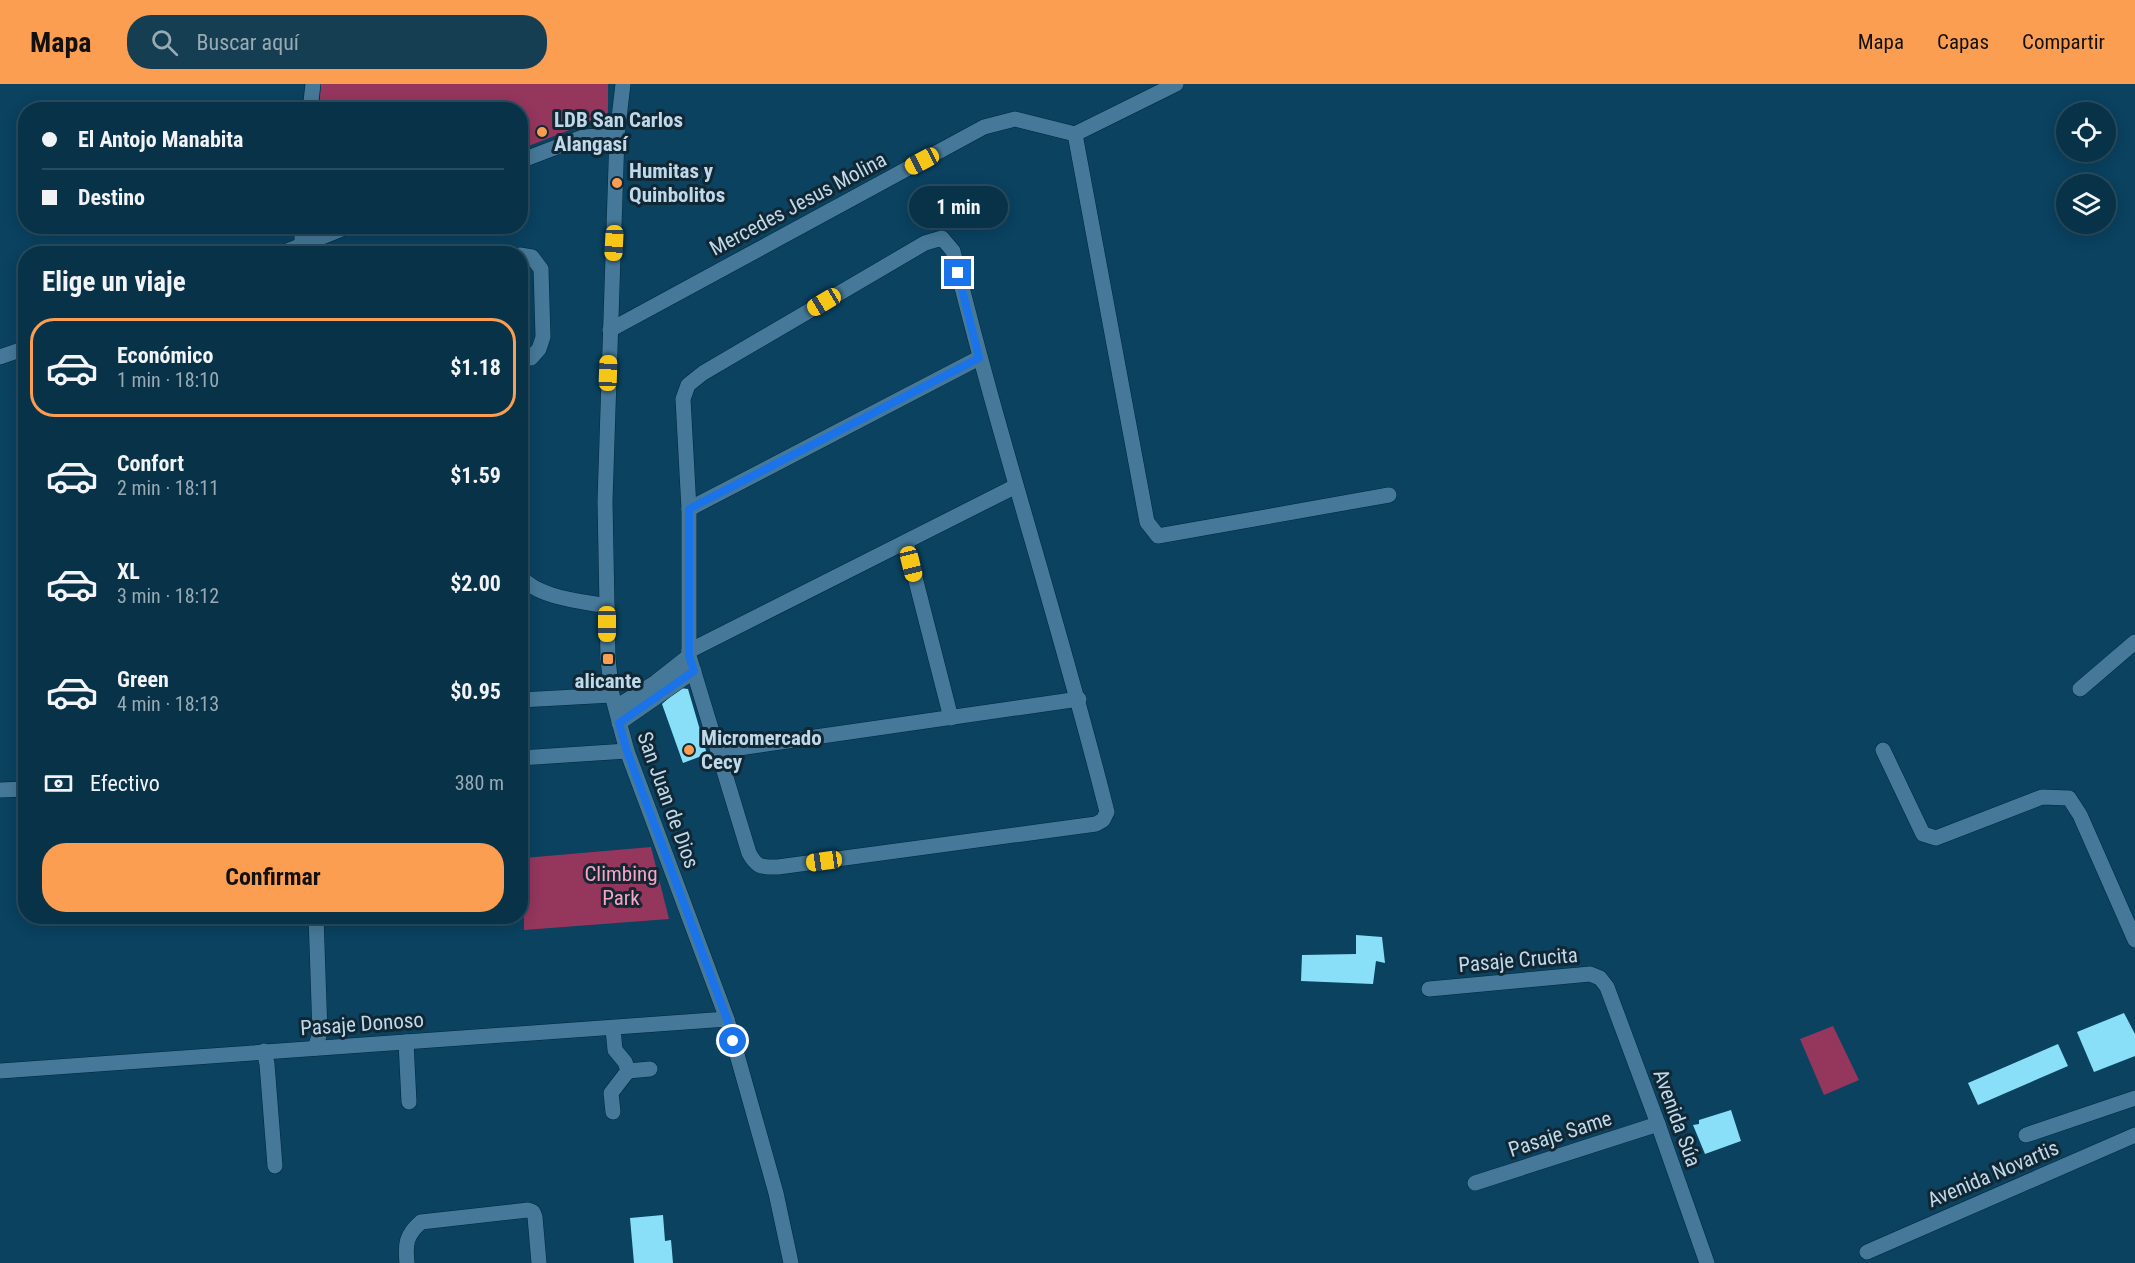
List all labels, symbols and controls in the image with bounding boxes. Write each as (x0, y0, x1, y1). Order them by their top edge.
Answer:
search box (127, 15, 547, 69)
text: Mapa (30, 26, 91, 59)
icon: search (148, 26, 181, 59)
text: Buscar aquí (196, 30, 299, 55)
text: Mapa (1858, 30, 1904, 54)
text: Capas (1937, 30, 1989, 54)
text: Compartir (2022, 30, 2105, 54)
map controls (2056, 102, 2116, 234)
button: locate (2056, 102, 2116, 162)
place label: LDB San Carlos Alangasí (554, 108, 683, 156)
marker: LDB San Carlos Alangasí (535, 125, 549, 139)
text: El Antojo Manabita (78, 127, 243, 152)
car (902, 145, 942, 177)
street label: Mercedes Jesus Molina (706, 147, 890, 261)
place label: Humitas y Quinbolitos (629, 159, 725, 207)
button: layers (2056, 174, 2116, 234)
marker: Humitas y Quinbolitos (610, 176, 624, 190)
text: Destino (78, 185, 145, 210)
callout: 1 min (908, 186, 1008, 228)
text: 1 min (936, 195, 981, 219)
car (604, 225, 624, 261)
route end (944, 259, 971, 286)
text: Elige un viaje (42, 266, 186, 298)
car (804, 285, 844, 319)
icon: car (45, 341, 99, 395)
text: Económico (117, 343, 213, 368)
text: $1.18 (450, 355, 501, 380)
car (598, 355, 618, 391)
text: 1 min · 18:10 (117, 368, 219, 392)
icon: car (45, 449, 99, 503)
text: Confort (117, 451, 184, 476)
text: $1.59 (450, 463, 501, 488)
text: 2 min · 18:11 (117, 476, 219, 500)
car (898, 544, 924, 584)
icon: car (45, 557, 99, 611)
text: XL (117, 559, 140, 584)
text: $2.00 (450, 571, 501, 596)
text: 3 min · 18:12 (117, 584, 219, 608)
car (598, 606, 616, 642)
marker: alicante (601, 652, 615, 666)
icon: car (45, 665, 99, 719)
text: Green (117, 667, 169, 692)
place label: alicante (575, 669, 641, 693)
text: $0.95 (450, 679, 501, 704)
text: 4 min · 18:13 (117, 692, 219, 716)
place label: Micromercado Cecy (701, 726, 822, 774)
street label: San Juan de Dios (632, 729, 704, 871)
marker: Micromercado Cecy (682, 743, 696, 757)
icon: cash (42, 767, 75, 800)
text: Efectivo (90, 771, 160, 796)
text: 380 m (455, 771, 504, 795)
button: Confirmar (42, 843, 504, 912)
car (805, 850, 843, 872)
park label: Climbing Park (584, 862, 658, 910)
street label: Pasaje Crucita (1457, 943, 1579, 977)
street label: Pasaje Donoso (299, 1008, 425, 1040)
route start (719, 1027, 746, 1054)
street label: Avenida Súa (1648, 1066, 1706, 1170)
street label: Pasaje Same (1505, 1106, 1615, 1162)
street label: Avenida Novartis (1924, 1136, 2062, 1212)

